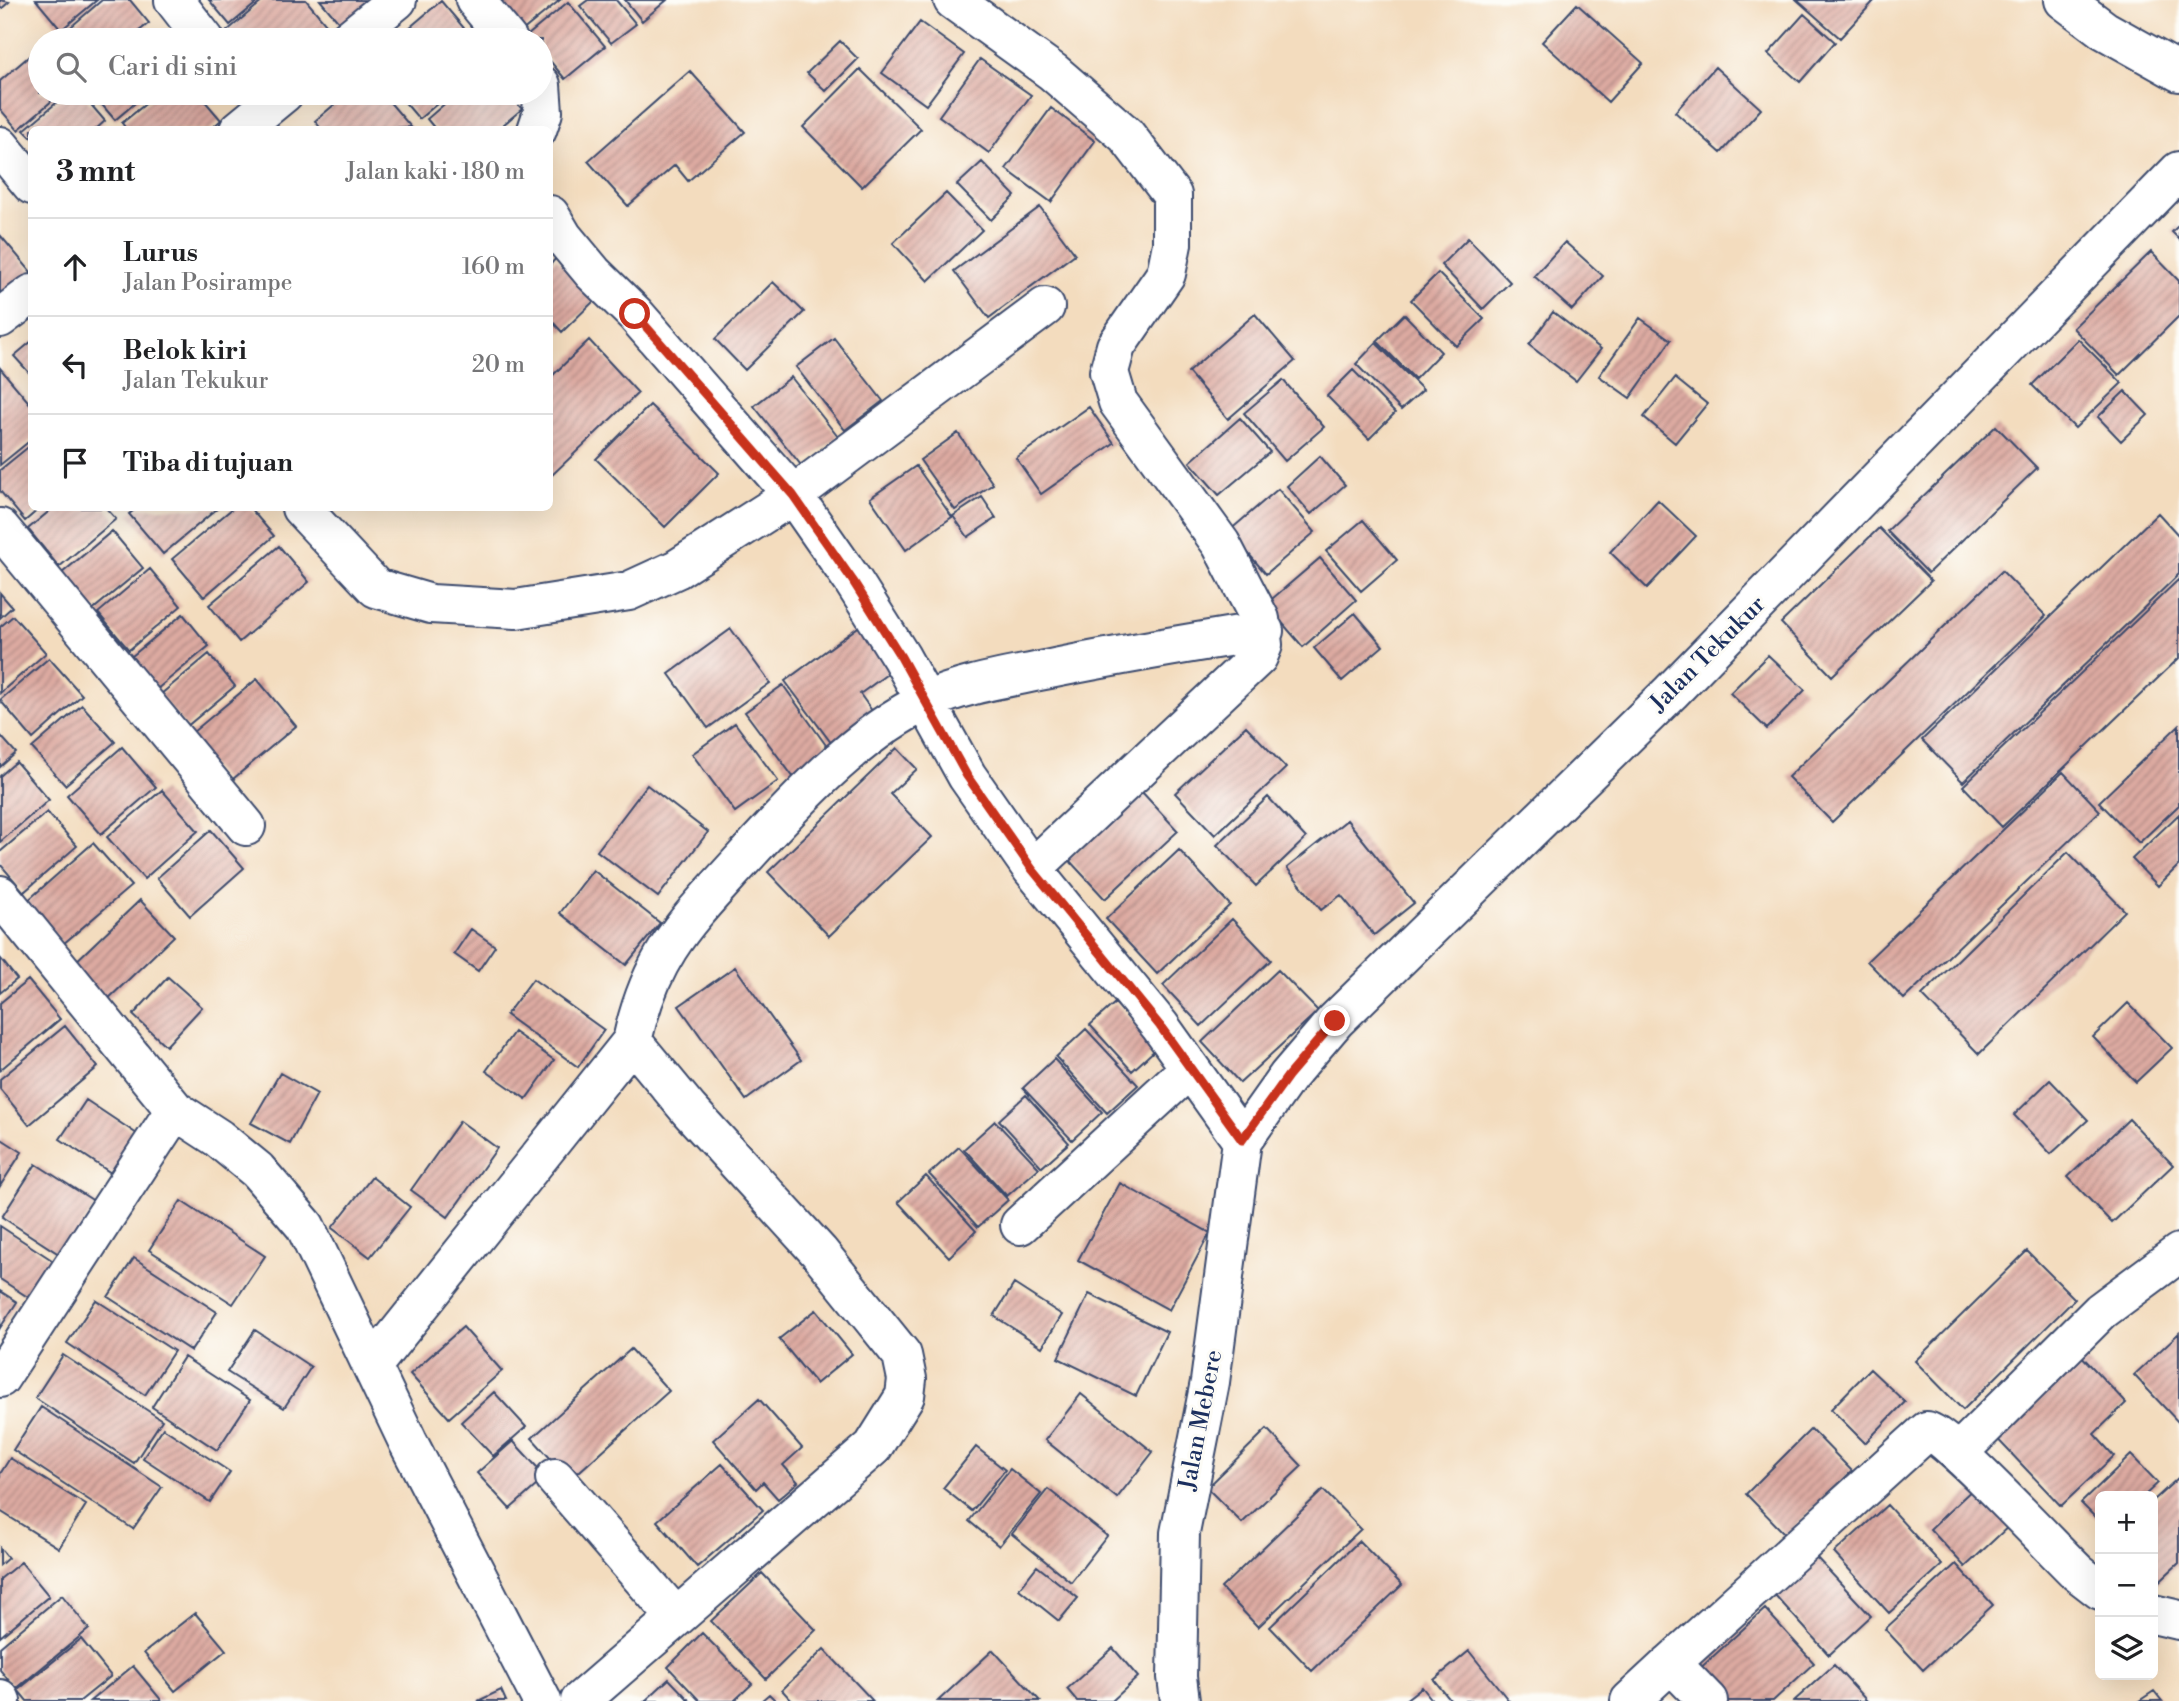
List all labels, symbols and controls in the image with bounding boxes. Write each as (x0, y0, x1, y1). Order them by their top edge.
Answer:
search box (28, 28, 553, 105)
icon: search (52, 48, 90, 86)
text: Cari di sini (108, 51, 237, 83)
text: 3 mnt (56, 153, 135, 191)
text: Jalan kaki · 180 m (346, 158, 525, 186)
text: Lurus (123, 237, 198, 269)
icon: ahead (56, 248, 94, 286)
text: 160 m (462, 253, 525, 281)
text: Jalan Posirampe (123, 269, 293, 297)
route start (619, 298, 650, 329)
text: Belok kiri (123, 335, 247, 367)
icon: left (56, 346, 94, 384)
text: 20 m (472, 351, 525, 379)
text: Jalan Tekukur (123, 367, 269, 395)
icon: arrive (56, 444, 94, 482)
text: Tiba di tujuan (123, 447, 293, 479)
street label: Jalan Tekukur (1643, 590, 1772, 719)
route end (1319, 1005, 1350, 1036)
street label: Jalan Mebere (1173, 1347, 1229, 1494)
map controls (2095, 1491, 2158, 1680)
button: + (2095, 1491, 2158, 1554)
button: − (2095, 1554, 2158, 1617)
button: layers (2095, 1617, 2158, 1680)

